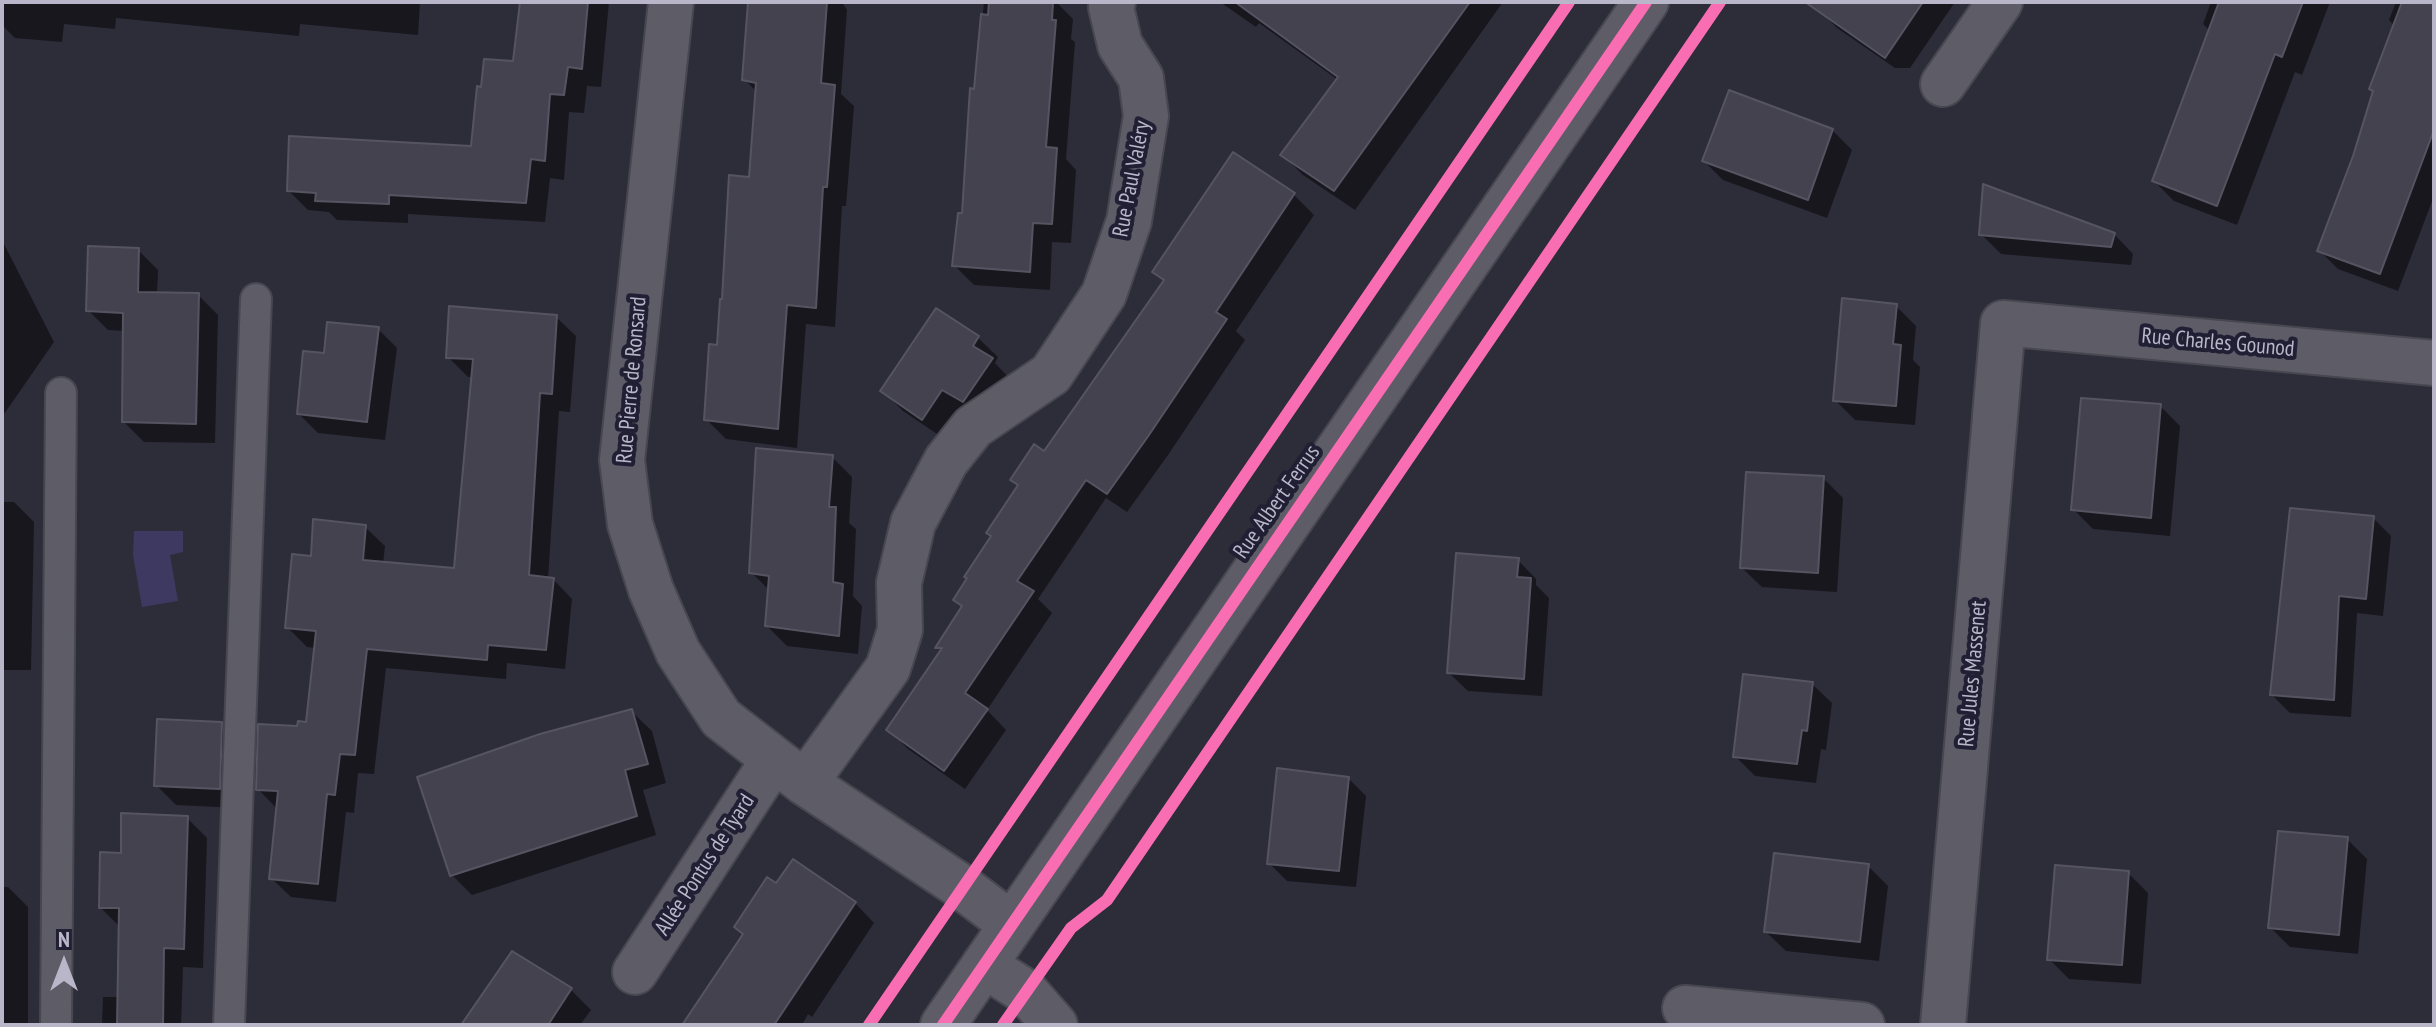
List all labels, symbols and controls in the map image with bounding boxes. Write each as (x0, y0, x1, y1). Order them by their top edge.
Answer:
street label: Rue Paul Valéry (1108, 119, 1156, 239)
street label: Rue Pierre de Ronsard (612, 295, 652, 465)
street label: Rue Charles Gounod (2140, 323, 2296, 363)
street label: Rue Albert Ferrus (1228, 440, 1326, 564)
street label: Rue Jules Massenet (1953, 600, 1993, 748)
street label: Allée Pontus de Tyard (650, 789, 760, 941)
north arrow (24, 923, 104, 1003)
text: N (58, 925, 70, 953)

